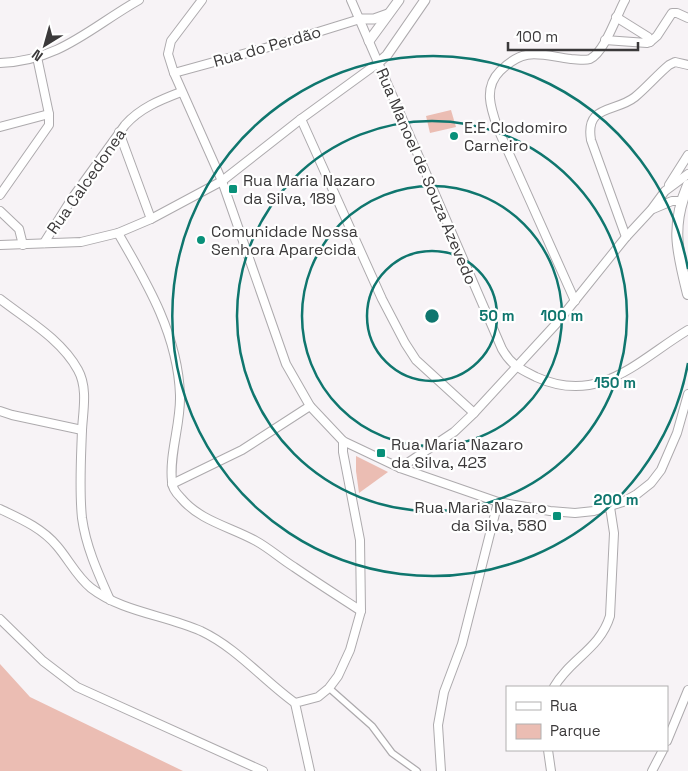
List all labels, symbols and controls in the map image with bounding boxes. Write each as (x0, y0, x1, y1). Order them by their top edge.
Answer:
north arrow (20, 20, 70, 70)
scale bar (508, 20, 638, 52)
street label: Rua do Perdão (211, 21, 324, 72)
text: 100 m (516, 27, 558, 46)
text: N (28, 45, 46, 65)
street label: Rua Manoel de Souza Azevedo (371, 65, 482, 288)
place label: E.E Clodomiro Carneiro (464, 117, 568, 156)
street label: Rua Calcedonea (42, 124, 131, 238)
marker: E.E Clodomiro Carneiro (448, 130, 460, 142)
place label: Rua Maria Nazaro da Silva, 189 (243, 170, 375, 209)
marker: Rua Maria Nazaro da Silva, 189 (227, 183, 239, 195)
place label: Comunidade Nossa Senhora Aparecida (211, 221, 358, 260)
marker: Comunidade Nossa Senhora Aparecida (195, 234, 207, 246)
text: 50 m (479, 306, 515, 325)
text: 100 m (541, 306, 583, 325)
centre of rings (423, 307, 441, 325)
text: 150 m (594, 373, 636, 392)
place label: Rua Maria Nazaro da Silva, 423 (391, 434, 523, 473)
marker: Rua Maria Nazaro da Silva, 423 (375, 447, 387, 459)
text: 200 m (594, 490, 638, 509)
place label: Rua Maria Nazaro da Silva, 580 (415, 497, 547, 536)
marker: Rua Maria Nazaro da Silva, 580 (551, 510, 563, 522)
legend (506, 686, 668, 751)
text: Rua (550, 696, 578, 715)
text: Parque (550, 721, 601, 740)

